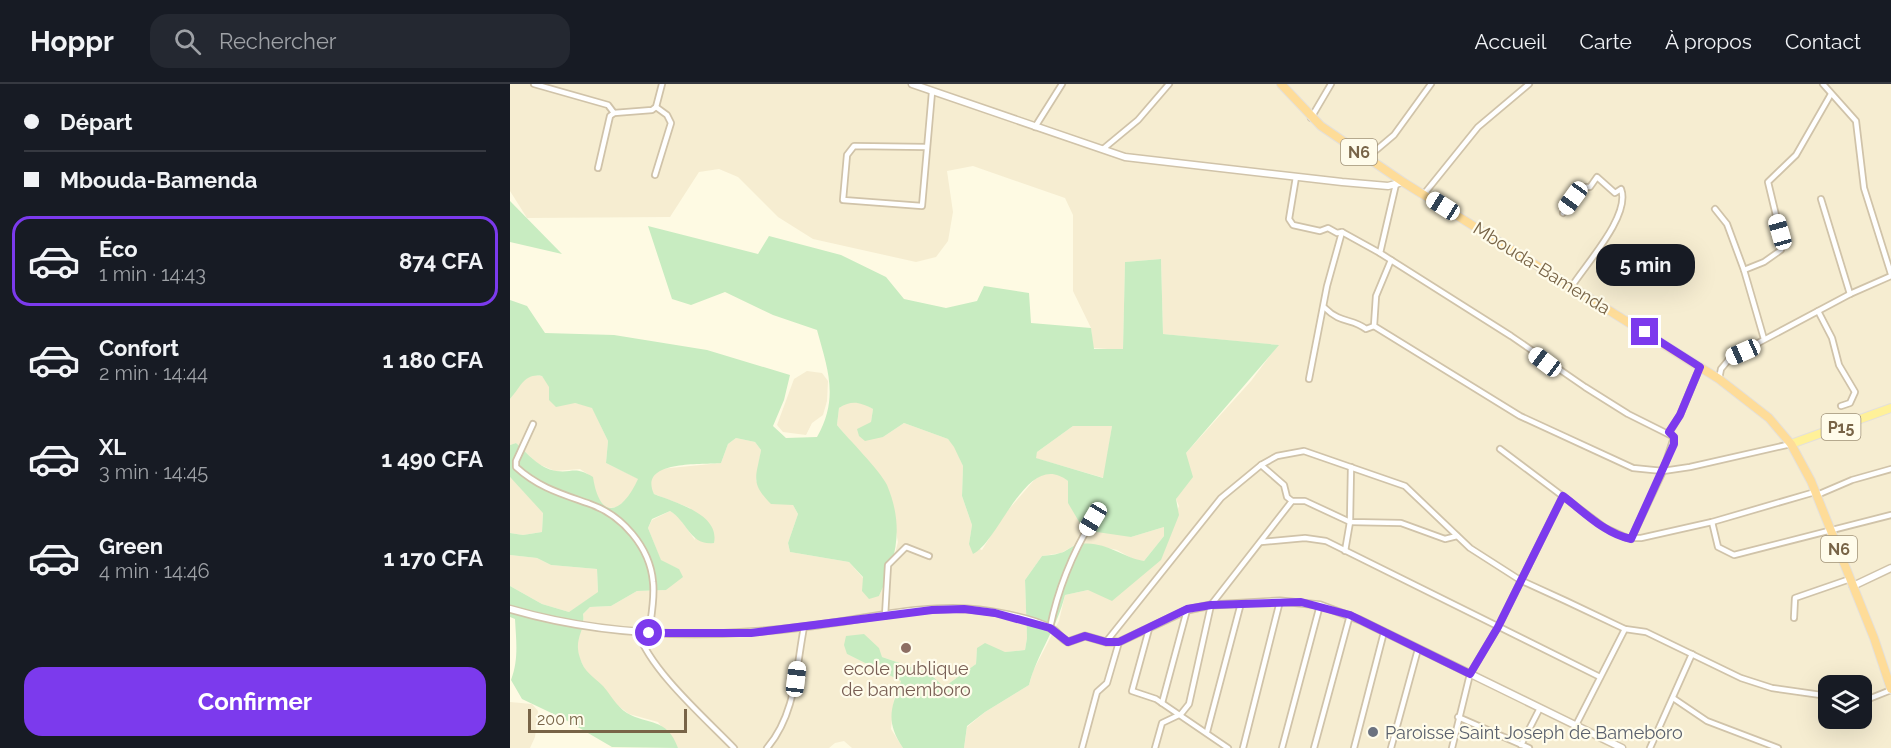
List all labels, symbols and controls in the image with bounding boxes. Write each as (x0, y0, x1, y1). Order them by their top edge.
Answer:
search box (150, 14, 570, 68)
text: Hoppr (30, 25, 114, 58)
icon: search (171, 25, 204, 58)
text: Rechercher (219, 28, 337, 54)
text: Accueil (1475, 29, 1547, 54)
text: Carte (1580, 29, 1632, 54)
text: À propos (1665, 29, 1752, 54)
text: Contact (1785, 29, 1861, 54)
text: Départ (60, 109, 132, 135)
road number: N6 (1341, 139, 1377, 165)
text: Mbouda-Bamenda (60, 167, 257, 193)
car (1555, 178, 1591, 218)
car (1423, 189, 1463, 223)
car (1766, 212, 1794, 252)
street label: Mbouda-Bamenda (1470, 217, 1614, 319)
icon: car (27, 234, 81, 288)
text: Éco (99, 236, 138, 262)
callout: 5 min (1596, 245, 1694, 287)
text: 874 CFA (399, 248, 483, 274)
text: 5 min (1620, 253, 1671, 277)
text: 1 min · 14:43 (99, 262, 206, 286)
route end (1631, 318, 1658, 345)
icon: car (27, 333, 81, 387)
text: Confort (99, 335, 179, 361)
car (1723, 336, 1763, 368)
car (1525, 344, 1565, 380)
text: 1 180 CFA (383, 347, 483, 373)
text: 2 min · 14:44 (99, 361, 208, 385)
road number: P15 (1822, 414, 1860, 440)
icon: car (27, 432, 81, 486)
text: XL (99, 434, 126, 460)
text: 1 490 CFA (381, 446, 483, 472)
text: 3 min · 14:45 (99, 460, 208, 484)
car (1076, 499, 1110, 539)
icon: car (27, 531, 81, 585)
text: Green (99, 533, 163, 559)
road number: N6 (1821, 536, 1857, 562)
text: 1 170 CFA (383, 545, 483, 571)
text: 4 min · 14:46 (99, 559, 210, 583)
route start (635, 619, 662, 646)
marker: ecole publique de bamemboro (899, 641, 913, 655)
place label: ecole publique de bamemboro (841, 658, 971, 700)
car (785, 660, 807, 698)
button: Confirmer (24, 667, 486, 736)
map controls (1818, 675, 1872, 729)
button: layers (1818, 675, 1872, 729)
scale bar (528, 706, 687, 734)
text: 200 m (537, 710, 584, 729)
place label: Paroisse Saint Joseph de Bameboro (1385, 722, 1683, 743)
marker: Paroisse Saint Joseph de Bameboro (1366, 725, 1380, 739)

